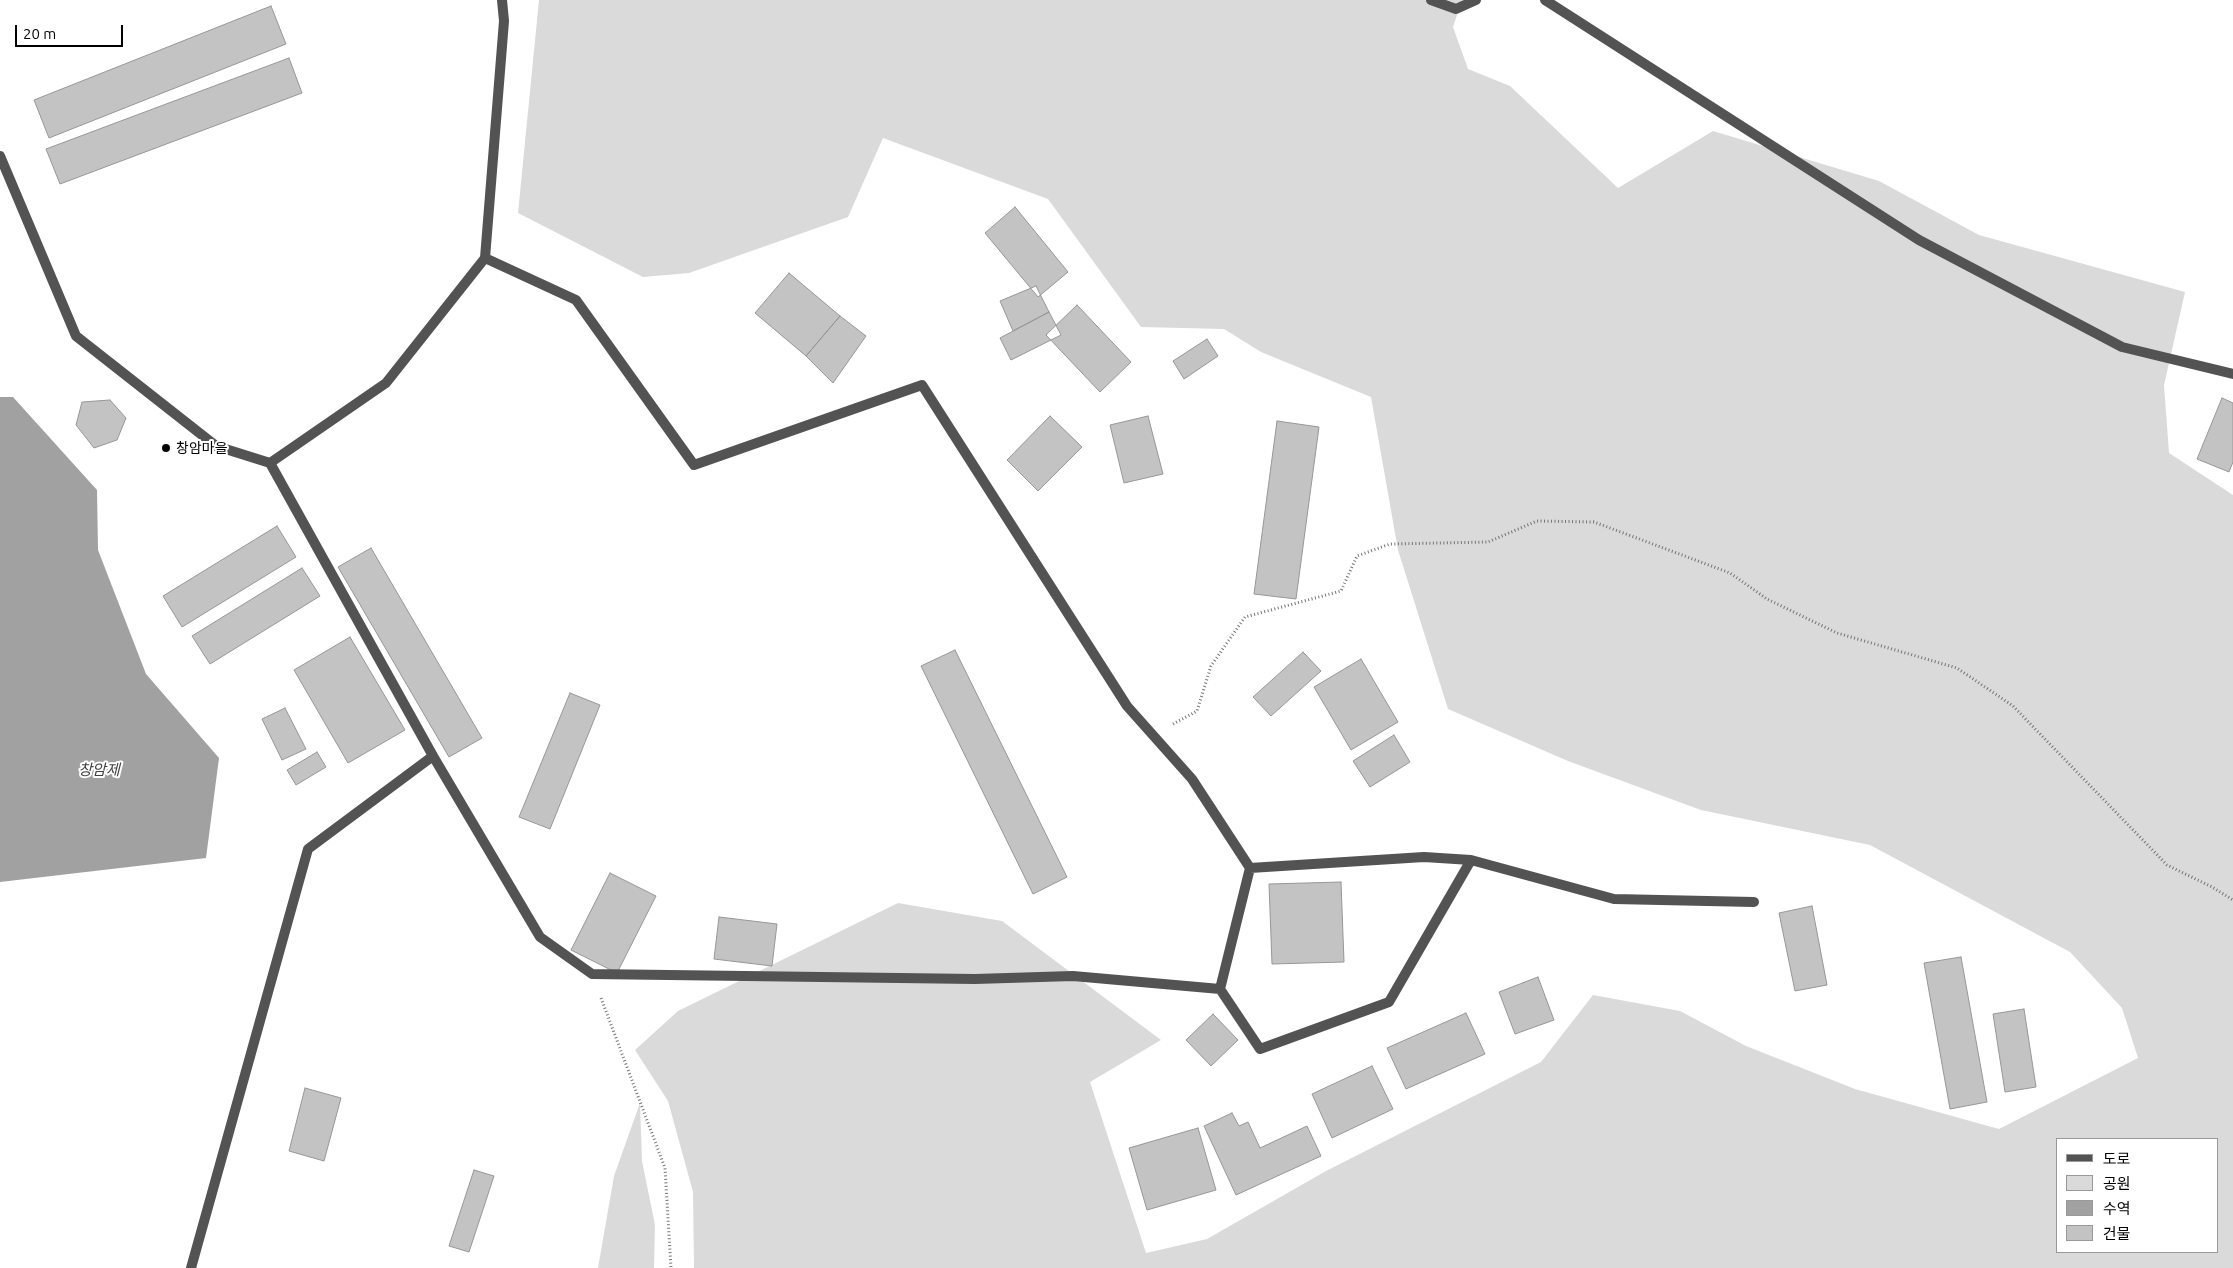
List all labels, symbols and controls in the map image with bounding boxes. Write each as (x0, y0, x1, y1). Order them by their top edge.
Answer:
scale bar (18, 15, 125, 47)
text: 20 m (23, 25, 56, 42)
place label: 창암마을 (176, 440, 228, 456)
marker: 창암마을 (160, 442, 172, 454)
water label: 창암제 (78, 761, 120, 779)
legend (2056, 1138, 2218, 1253)
text: 도로 (2103, 1150, 2131, 1167)
text: 공원 (2103, 1175, 2131, 1192)
text: 수역 (2103, 1200, 2131, 1217)
text: 건물 (2103, 1225, 2131, 1242)

